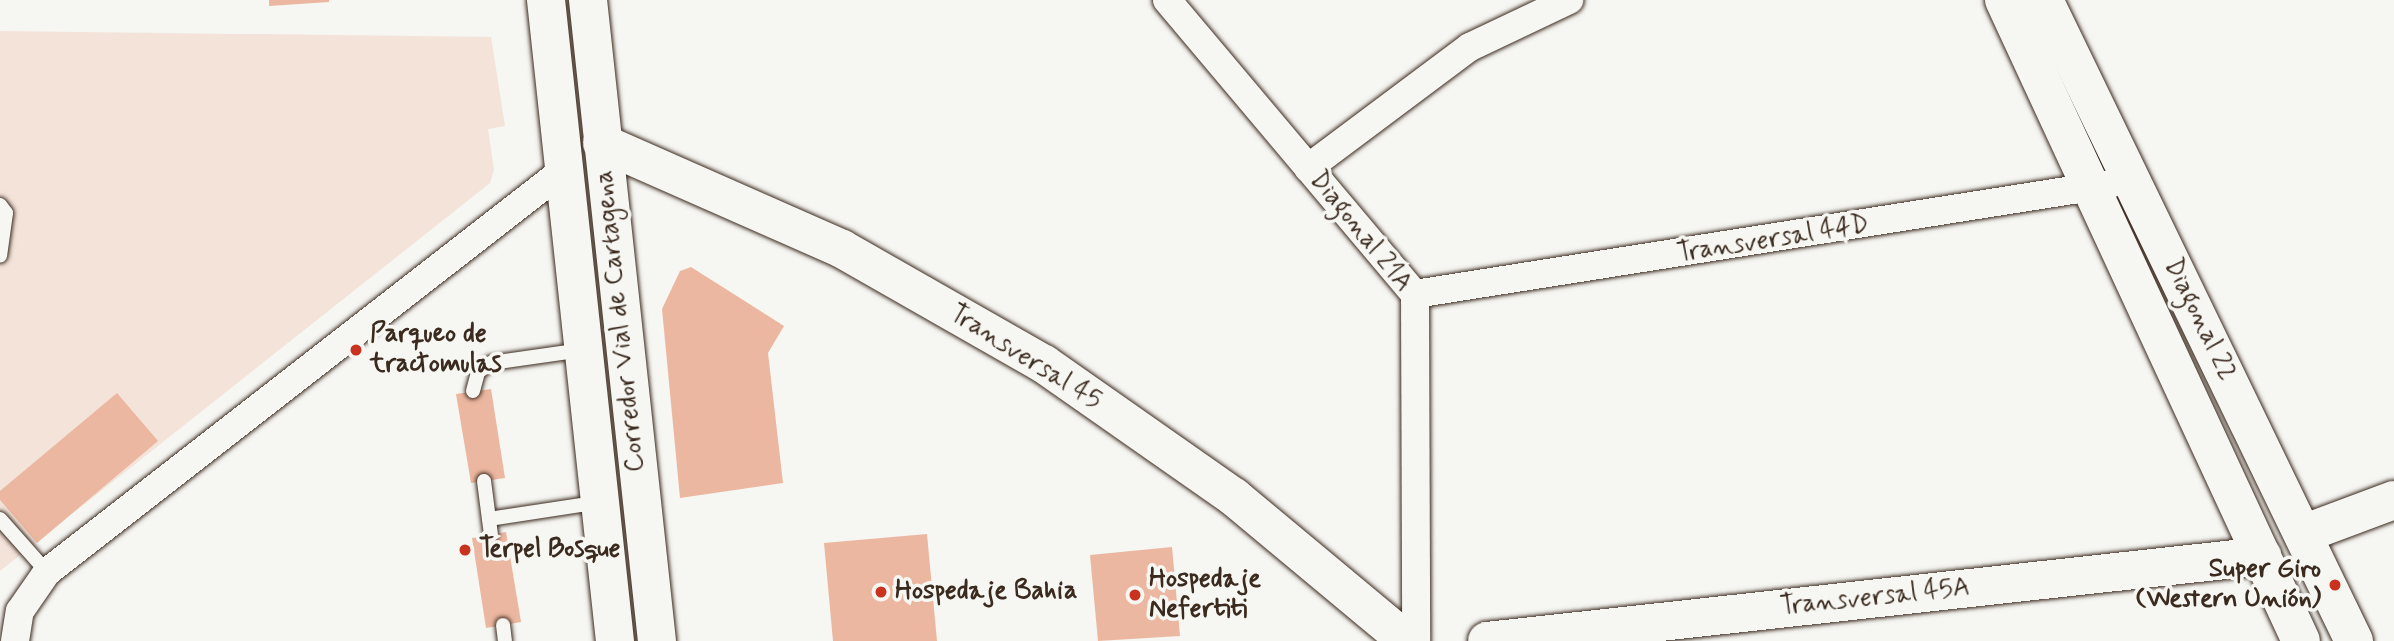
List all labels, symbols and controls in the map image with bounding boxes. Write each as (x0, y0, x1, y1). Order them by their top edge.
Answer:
street label: Diagonal 21A (1302, 165, 1418, 299)
street label: Corredor Vial de Cartagena (590, 169, 652, 473)
street label: Transversal 44D (1675, 209, 1871, 271)
street label: Diagonal 22 (2156, 254, 2242, 386)
street label: Transversal 45 (943, 299, 1107, 417)
place label: Parqueo de tractomulas (370, 319, 502, 380)
marker: Parqueo de tractomulas (348, 342, 364, 358)
place label: Terpel Bosque (479, 534, 624, 566)
marker: Terpel Bosque (457, 542, 473, 558)
place label: Super Giro (Western Unión) (2142, 554, 2321, 616)
place label: Hospedaje Nefertiti (1149, 564, 1261, 626)
street label: Transversal 45A (1779, 573, 1971, 623)
place label: Hospedaje Bahia (895, 576, 1079, 608)
marker: Super Giro (Western Unión) (2327, 577, 2343, 593)
marker: Hospedaje Bahia (873, 584, 889, 600)
marker: Hospedaje Nefertiti (1127, 587, 1143, 603)

